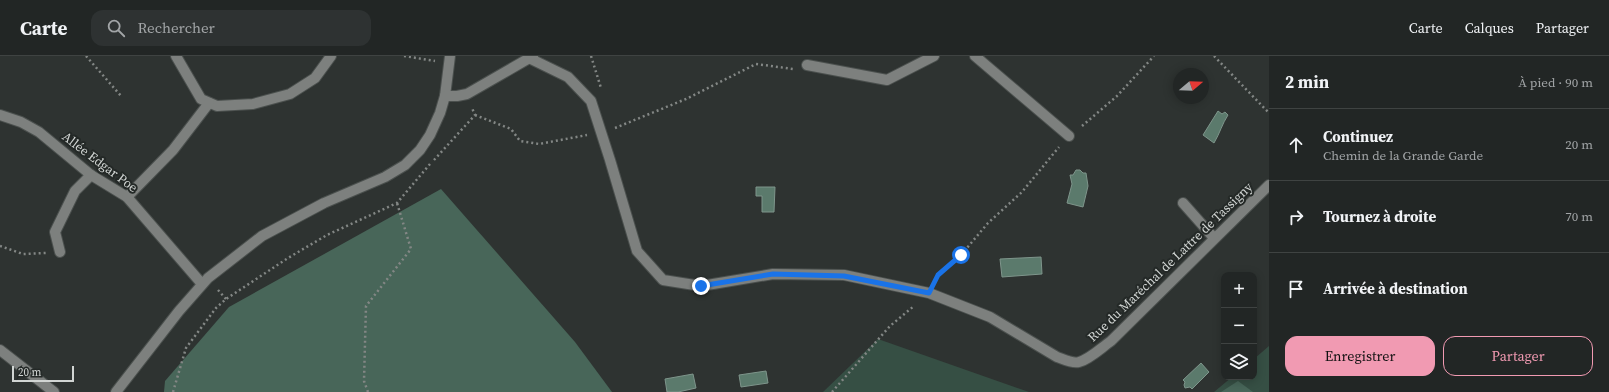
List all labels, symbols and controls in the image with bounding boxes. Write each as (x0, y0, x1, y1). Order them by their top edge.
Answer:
search box (91, 10, 371, 46)
text: Carte (20, 15, 67, 41)
icon: search (105, 17, 127, 39)
text: Rechercher (137, 17, 215, 38)
text: Carte (1409, 18, 1443, 38)
text: Calques (1465, 18, 1514, 38)
text: Partager (1536, 18, 1589, 38)
north arrow (1173, 68, 1209, 104)
text: 2 min (1285, 70, 1329, 94)
text: À pied · 90 m (1518, 74, 1593, 91)
text: Continuez (1323, 126, 1393, 147)
street label: Allée Edgar Poe (59, 128, 142, 196)
icon: ahead (1285, 134, 1307, 156)
text: 20 m (1565, 136, 1593, 153)
text: Chemin de la Grande Garde (1323, 147, 1483, 164)
street label: Rue du Maréchal de Lattre de Tassigny (1084, 178, 1256, 345)
icon: right (1285, 206, 1307, 228)
text: Tournez à droite (1323, 206, 1436, 227)
text: 70 m (1565, 208, 1593, 225)
route start (952, 246, 970, 264)
map controls (1221, 272, 1257, 380)
button: + (1221, 272, 1257, 308)
route end (692, 277, 710, 295)
icon: arrive (1285, 278, 1307, 300)
text: Arrivée à destination (1323, 278, 1468, 299)
button: − (1221, 308, 1257, 344)
button: Enregistrer (1285, 336, 1435, 376)
button: Partager (1443, 336, 1593, 376)
button: layers (1221, 344, 1257, 380)
scale bar (12, 364, 74, 383)
text: 20 m (18, 365, 41, 380)

